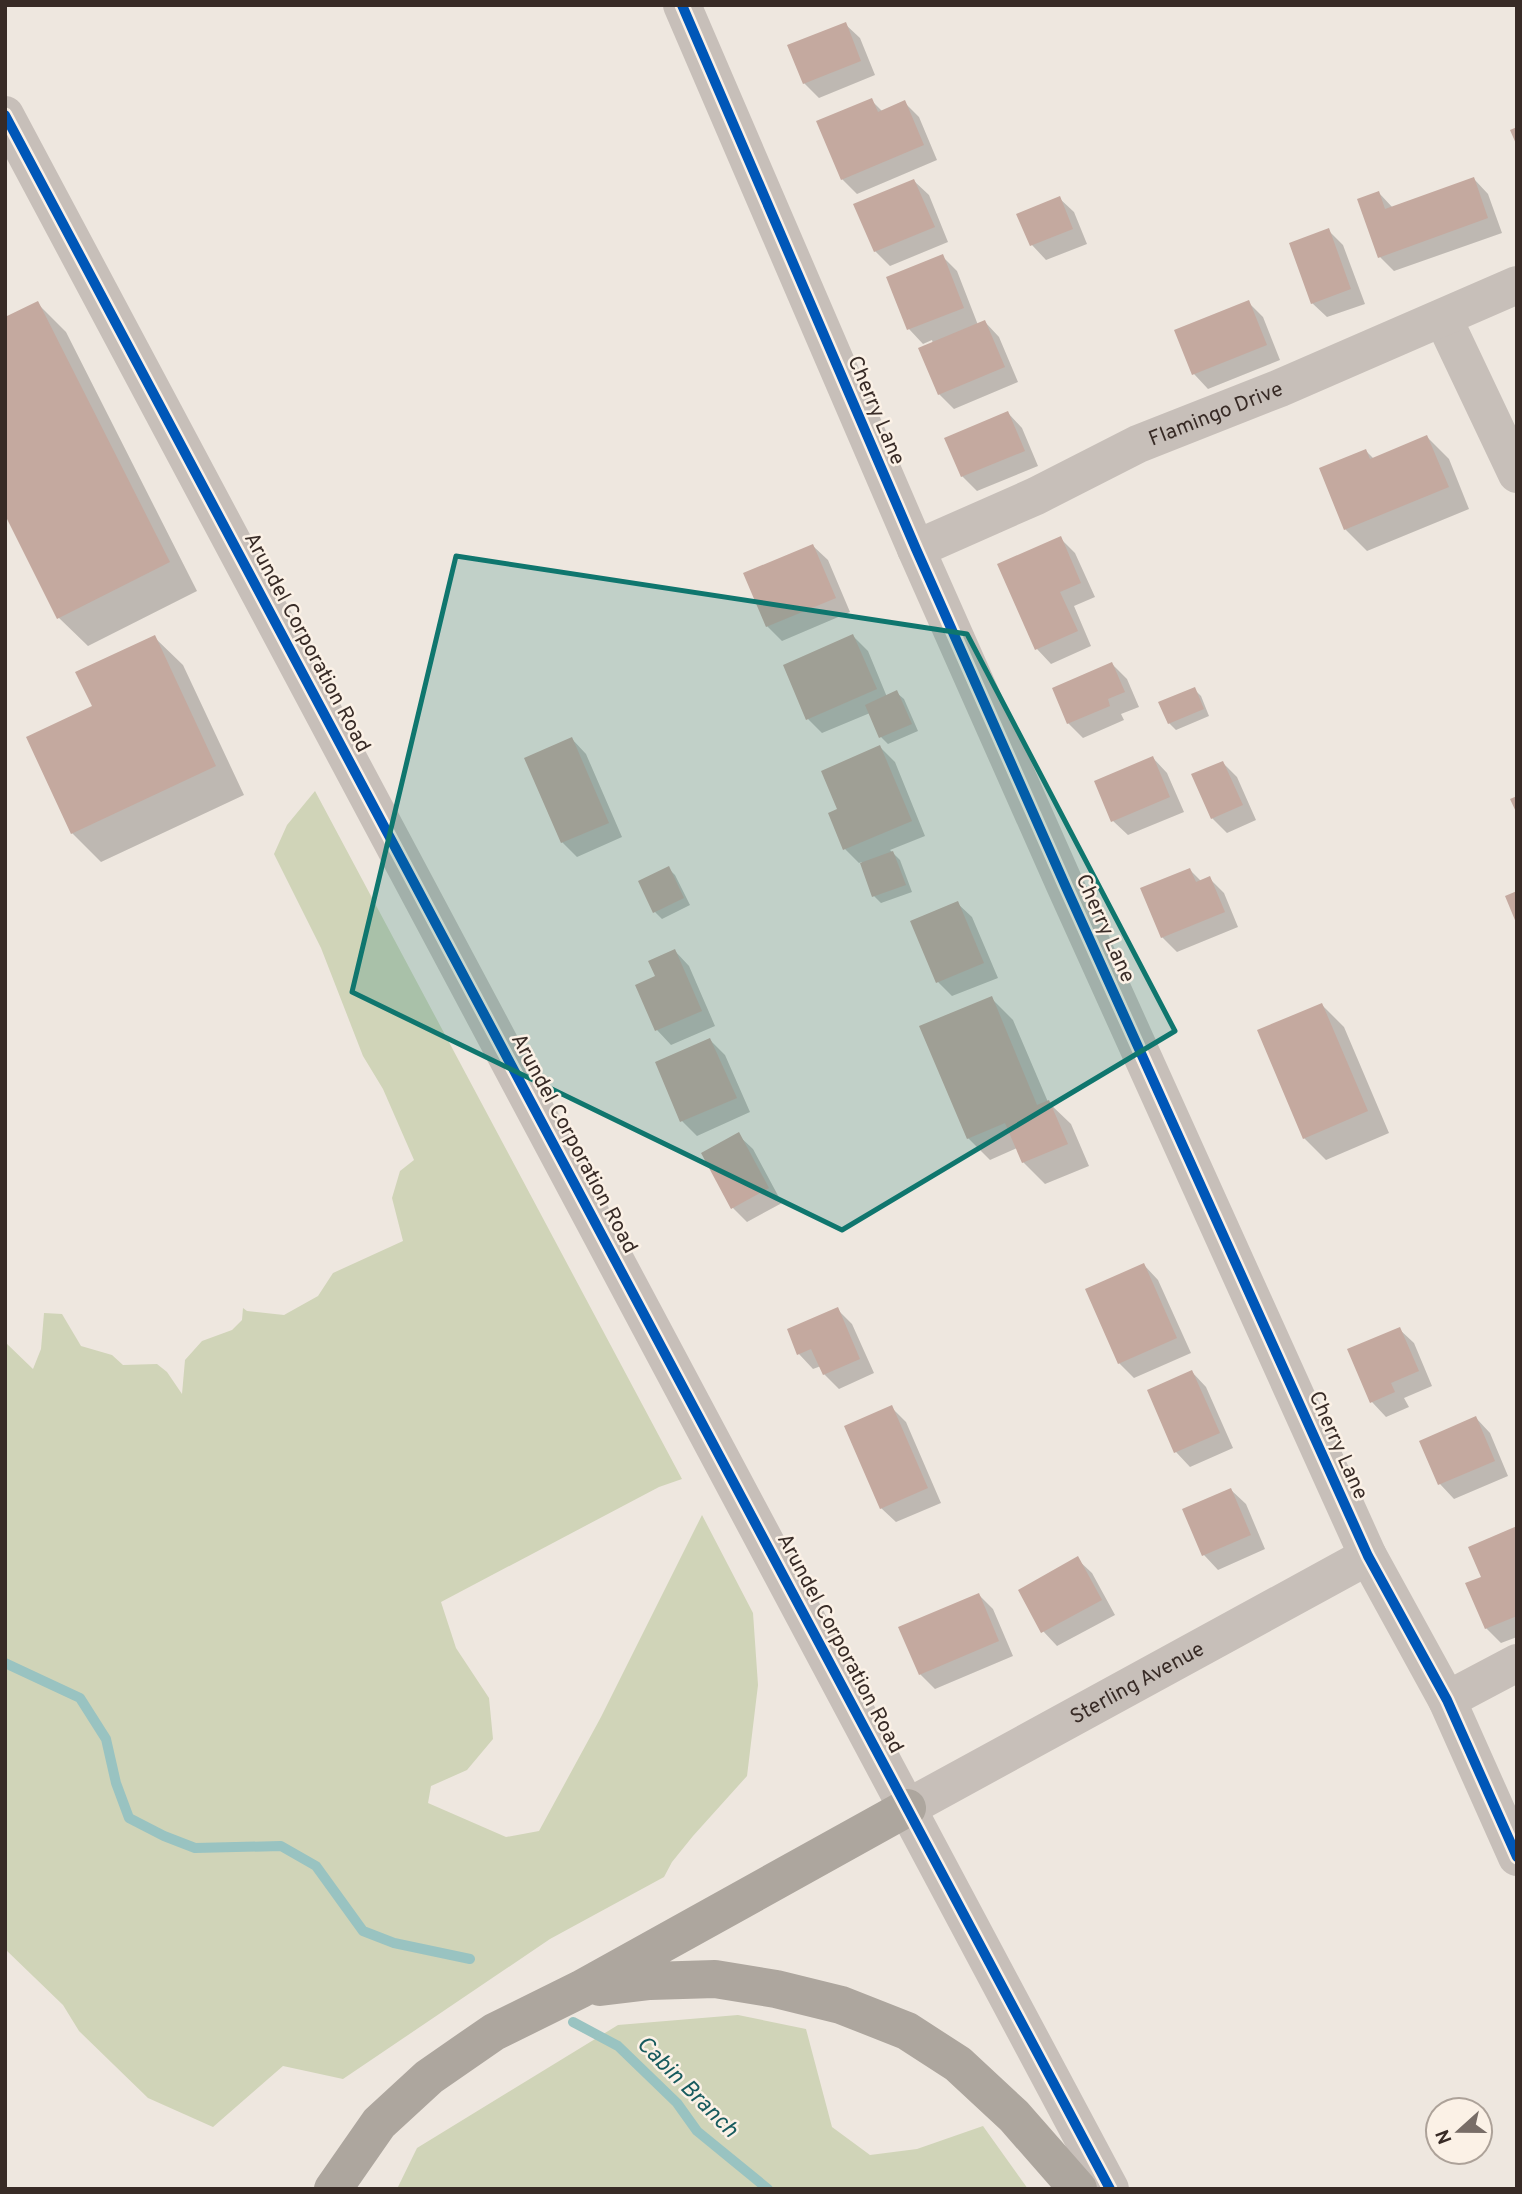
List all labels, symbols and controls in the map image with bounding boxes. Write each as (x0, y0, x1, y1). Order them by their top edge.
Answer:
street label: Cherry Lane (840, 352, 911, 469)
street label: Flamingo Drive (1145, 376, 1287, 453)
street label: Arundel Corporation Road (237, 528, 376, 757)
street label: Cherry Lane (1069, 870, 1141, 987)
street label: Arundel Corporation Road (504, 1029, 643, 1258)
street label: Cherry Lane (1302, 1387, 1374, 1504)
street label: Arundel Corporation Road (770, 1529, 909, 1758)
street label: Sterling Avenue (1066, 1636, 1209, 1731)
water label: Cabin Branch (629, 2031, 744, 2145)
north arrow (1424, 2096, 1494, 2166)
text: N (1431, 2126, 1459, 2147)

